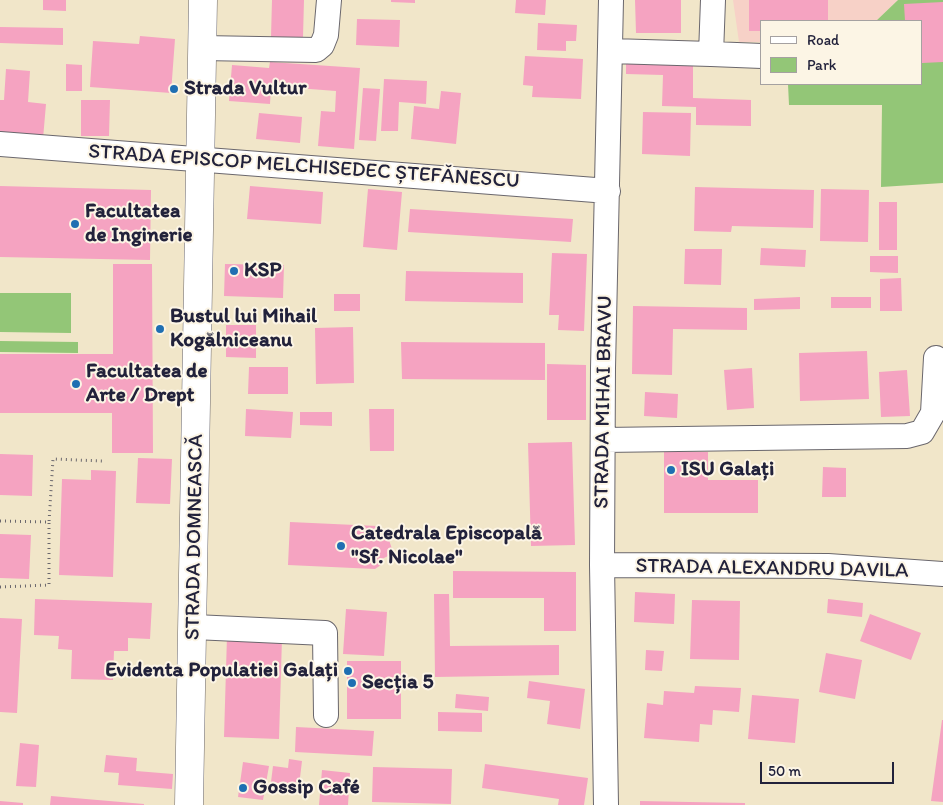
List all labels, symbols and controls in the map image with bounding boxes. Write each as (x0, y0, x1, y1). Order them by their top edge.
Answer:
legend (760, 20, 923, 85)
text: Road (807, 31, 839, 49)
text: Park (807, 56, 837, 74)
place label: Strada Vultur (184, 76, 307, 102)
marker: Strada Vultur (168, 83, 180, 95)
street label: STRADA EPISCOP MELCHISEDEC ȘTEFĂNESCU (88, 139, 520, 195)
place label: Facultatea de Inginerie (85, 199, 193, 249)
marker: Facultatea de Inginerie (69, 218, 81, 230)
place label: KSP (244, 258, 282, 284)
marker: KSP (228, 265, 240, 277)
street label: STRADA MIHAI BRAVU (590, 295, 618, 509)
place label: Bustul lui Mihail Kogălniceanu (170, 304, 317, 354)
marker: Bustul lui Mihail Kogălniceanu (154, 323, 166, 335)
place label: Facultatea de Arte / Drept (86, 359, 208, 409)
marker: Facultatea de Arte / Drept (70, 378, 82, 390)
street label: STRADA DOMNEASCĂ (181, 434, 209, 640)
place label: ISU Galați (681, 457, 774, 483)
marker: ISU Galați (665, 464, 677, 476)
place label: Catedrala Episcopală "Sf. Nicolae" (351, 521, 542, 571)
marker: Catedrala Episcopală "Sf. Nicolae" (335, 540, 347, 552)
street label: STRADA ALEXANDRU DAVILA (635, 554, 909, 584)
place label: Evidenta Populatiei Galați (105, 658, 338, 684)
marker: Evidenta Populatiei Galați (342, 665, 354, 677)
place label: Secția 5 (362, 670, 434, 696)
marker: Secția 5 (346, 677, 358, 689)
scale bar (763, 752, 897, 784)
text: 50 m (768, 762, 801, 780)
place label: Gossip Café (253, 775, 360, 801)
marker: Gossip Café (237, 782, 249, 794)

